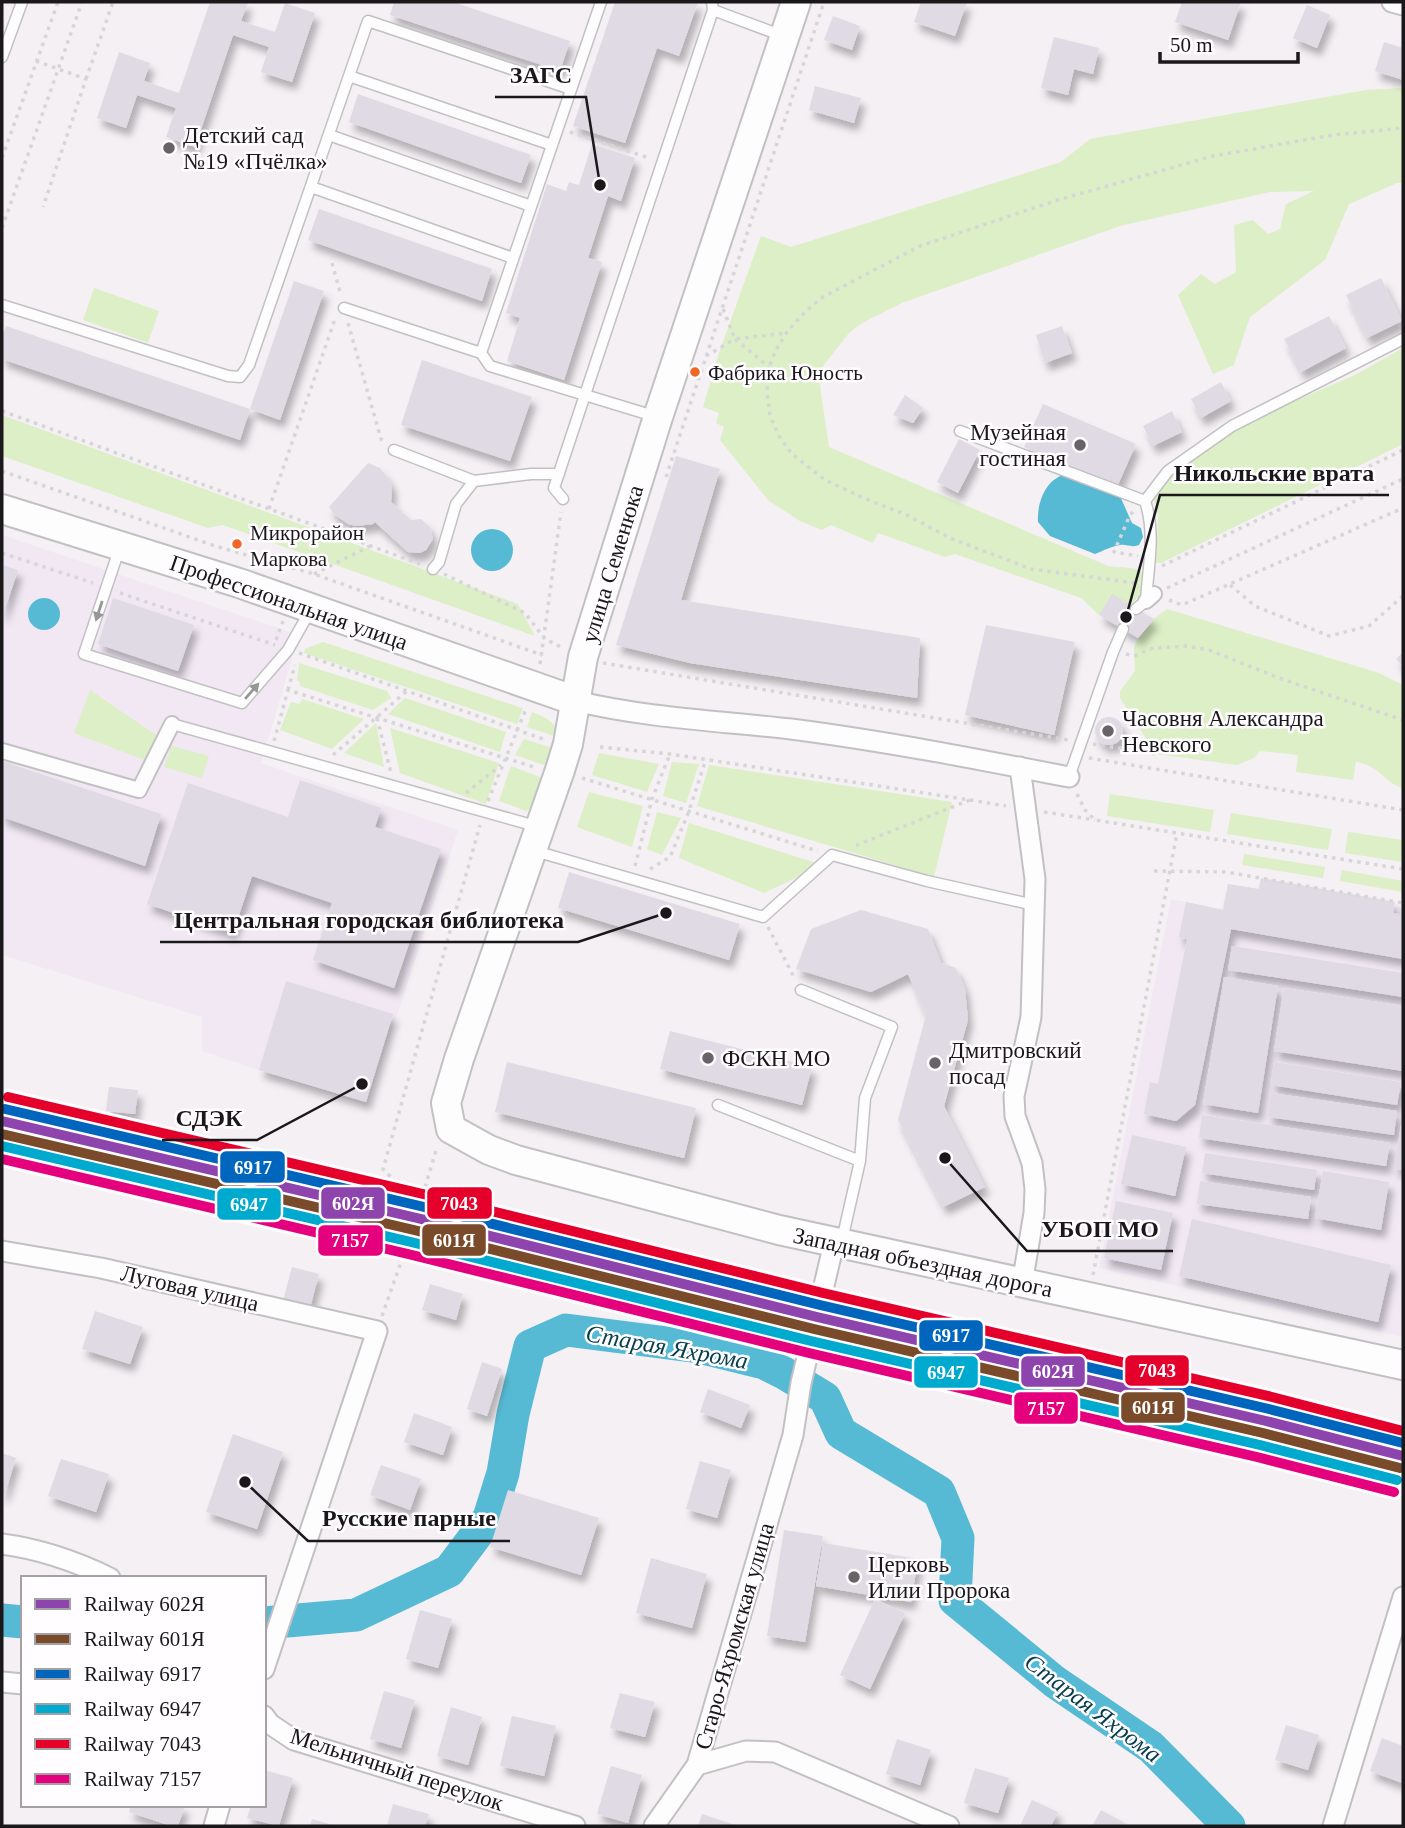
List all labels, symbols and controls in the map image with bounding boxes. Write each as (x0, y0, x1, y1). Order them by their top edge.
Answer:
scale bar (1160, 21, 1298, 65)
text: 50 m (1170, 33, 1213, 57)
callout: ЗАГС (495, 52, 586, 97)
text: ЗАГС (510, 62, 572, 88)
place label: Детский сад №19 «Пчёлка» (183, 123, 328, 174)
marker: Детский сад №19 «Пчёлка» (161, 140, 177, 156)
place label: Фабрика Юность (708, 361, 863, 385)
marker: Фабрика Юность (688, 365, 702, 379)
place label: Музейная гостиная (970, 420, 1066, 471)
marker: Музейная гостиная (1072, 437, 1088, 453)
callout: Никольские врата (1160, 450, 1389, 495)
text: Никольские врата (1174, 460, 1374, 486)
street label: улица Семенюка (577, 482, 648, 646)
place label: Микрорайон Маркова (250, 521, 364, 571)
marker: Микрорайон Маркова (230, 537, 244, 551)
street label: Профессиональная улица (167, 550, 411, 655)
one-way arrow (93, 600, 103, 621)
one-way arrow (244, 682, 260, 700)
place label: Часовня Александра Невского (1122, 706, 1324, 757)
marker: Часовня Александра Невского (1100, 723, 1116, 739)
callout: Центральная городская библиотека (160, 897, 578, 942)
text: Центральная городская библиотека (174, 907, 564, 933)
place label: Дмитровский посад (949, 1038, 1082, 1089)
place label: ФСКН МО (722, 1046, 830, 1071)
marker: ФСКН МО (700, 1050, 716, 1066)
marker: Дмитровский посад (927, 1055, 943, 1071)
callout: СДЭК (162, 1095, 257, 1140)
text: СДЭК (176, 1105, 243, 1131)
line badge: 6917 (219, 1150, 286, 1184)
text: 6917 (234, 1157, 273, 1178)
line badge: 602Я (320, 1186, 386, 1220)
line badge: 7043 (426, 1186, 493, 1220)
line badge: 6947 (216, 1187, 282, 1221)
text: 602Я (332, 1193, 374, 1214)
text: 7043 (440, 1193, 478, 1214)
text: 6947 (230, 1194, 269, 1215)
callout: УБОП МО (1027, 1206, 1173, 1251)
text: УБОП МО (1041, 1216, 1159, 1242)
line badge: 601Я (421, 1223, 487, 1257)
street label: Западная объездная дорога (791, 1223, 1055, 1302)
line badge: 7157 (317, 1224, 384, 1257)
text: 7157 (331, 1230, 370, 1251)
text: 601Я (433, 1230, 475, 1251)
street label: Луговая улица (118, 1260, 261, 1317)
line badge: 6917 (918, 1319, 984, 1352)
water label: Старая Яхрома (584, 1320, 750, 1374)
text: 6917 (932, 1325, 971, 1346)
line badge: 7043 (1124, 1354, 1190, 1387)
line badge: 6947 (913, 1355, 979, 1389)
line badge: 602Я (1020, 1355, 1086, 1388)
text: 7043 (1138, 1360, 1176, 1381)
text: 602Я (1032, 1361, 1074, 1382)
text: 6947 (927, 1362, 966, 1383)
line badge: 7157 (1013, 1391, 1079, 1425)
line badge: 601Я (1120, 1391, 1186, 1424)
text: 601Я (1132, 1397, 1174, 1418)
text: 7157 (1027, 1398, 1066, 1419)
callout: Русские парные (308, 1496, 510, 1541)
text: Русские парные (322, 1505, 496, 1531)
street label: Старо-Яхромская улица (690, 1520, 779, 1752)
place label: Церковь Илии Пророка (868, 1552, 1010, 1603)
marker: Церковь Илии Пророка (846, 1569, 862, 1585)
legend (21, 1576, 266, 1807)
text: Railway 602Я (84, 1592, 205, 1616)
text: Railway 601Я (84, 1627, 205, 1651)
water label: Старая Яхрома (1020, 1648, 1166, 1768)
text: Railway 6917 (84, 1662, 201, 1686)
text: Railway 6947 (84, 1697, 201, 1721)
street label: Мельничный переулок (287, 1723, 507, 1816)
text: Railway 7043 (84, 1732, 201, 1756)
text: Railway 7157 (84, 1767, 201, 1791)

